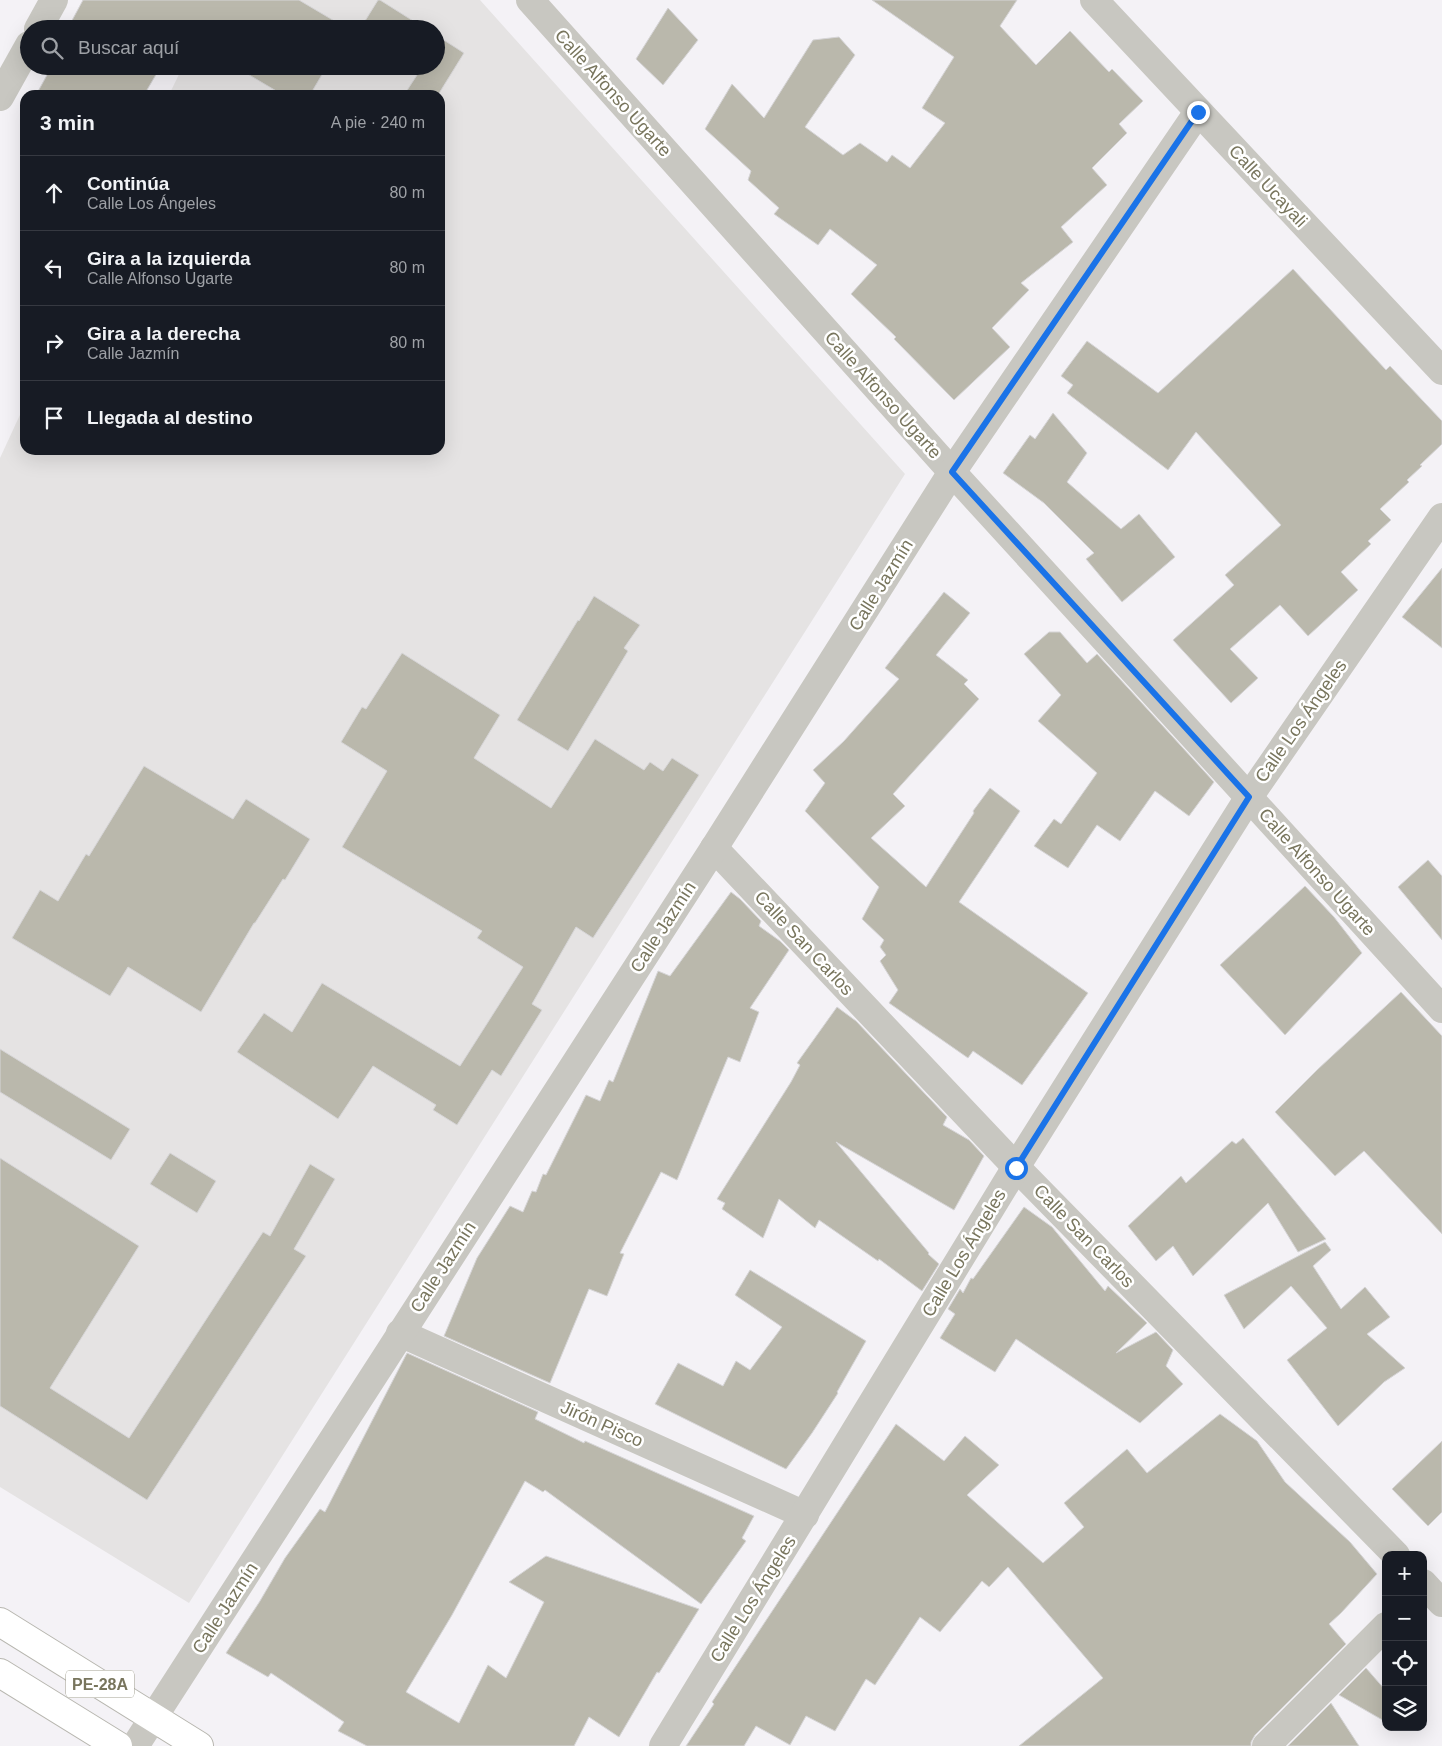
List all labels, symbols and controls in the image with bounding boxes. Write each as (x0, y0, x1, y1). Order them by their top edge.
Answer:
search box (20, 20, 445, 75)
street label: Calle Alfonso Ugarte (551, 25, 675, 161)
icon: search (38, 34, 66, 62)
text: Buscar aquí (78, 37, 179, 58)
route end (1187, 101, 1210, 124)
text: 3 min (40, 111, 95, 134)
text: A pie · 240 m (331, 114, 425, 131)
street label: Calle Ucayali (1225, 141, 1311, 231)
text: Continúa (87, 173, 169, 194)
icon: ahead (40, 179, 68, 207)
text: 80 m (389, 184, 425, 201)
text: Calle Los Ángeles (87, 195, 216, 212)
text: Gira a la izquierda (87, 248, 251, 269)
icon: left (40, 254, 68, 282)
text: 80 m (389, 259, 425, 276)
text: Calle Alfonso Ugarte (87, 270, 233, 287)
text: Gira a la derecha (87, 323, 240, 344)
street label: Calle Alfonso Ugarte (821, 327, 945, 463)
icon: right (40, 329, 68, 357)
text: 80 m (389, 334, 425, 351)
text: Calle Jazmín (87, 345, 179, 362)
icon: arrive (40, 404, 68, 432)
text: Llegada al destino (87, 407, 253, 428)
street label: Calle Jazmín (845, 536, 917, 634)
street label: Calle Los Ángeles (1251, 656, 1351, 786)
street label: Calle Alfonso Ugarte (1255, 804, 1379, 940)
street label: Calle Jazmín (626, 878, 700, 976)
street label: Calle San Carlos (751, 887, 857, 999)
route start (1005, 1157, 1028, 1180)
street label: Calle San Carlos (1030, 1180, 1138, 1292)
street label: Calle Los Ángeles (918, 1186, 1010, 1320)
street label: Calle Jazmín (406, 1218, 480, 1316)
street label: Jirón Pisco (558, 1397, 646, 1451)
street label: Calle Los Ángeles (706, 1532, 800, 1666)
map controls (1382, 1551, 1427, 1731)
button: + (1382, 1551, 1427, 1596)
street label: Calle Jazmín (188, 1559, 262, 1657)
button: − (1382, 1596, 1427, 1641)
button: locate (1382, 1641, 1427, 1686)
road number: PE-28A (66, 1670, 134, 1698)
button: layers (1382, 1686, 1427, 1731)

